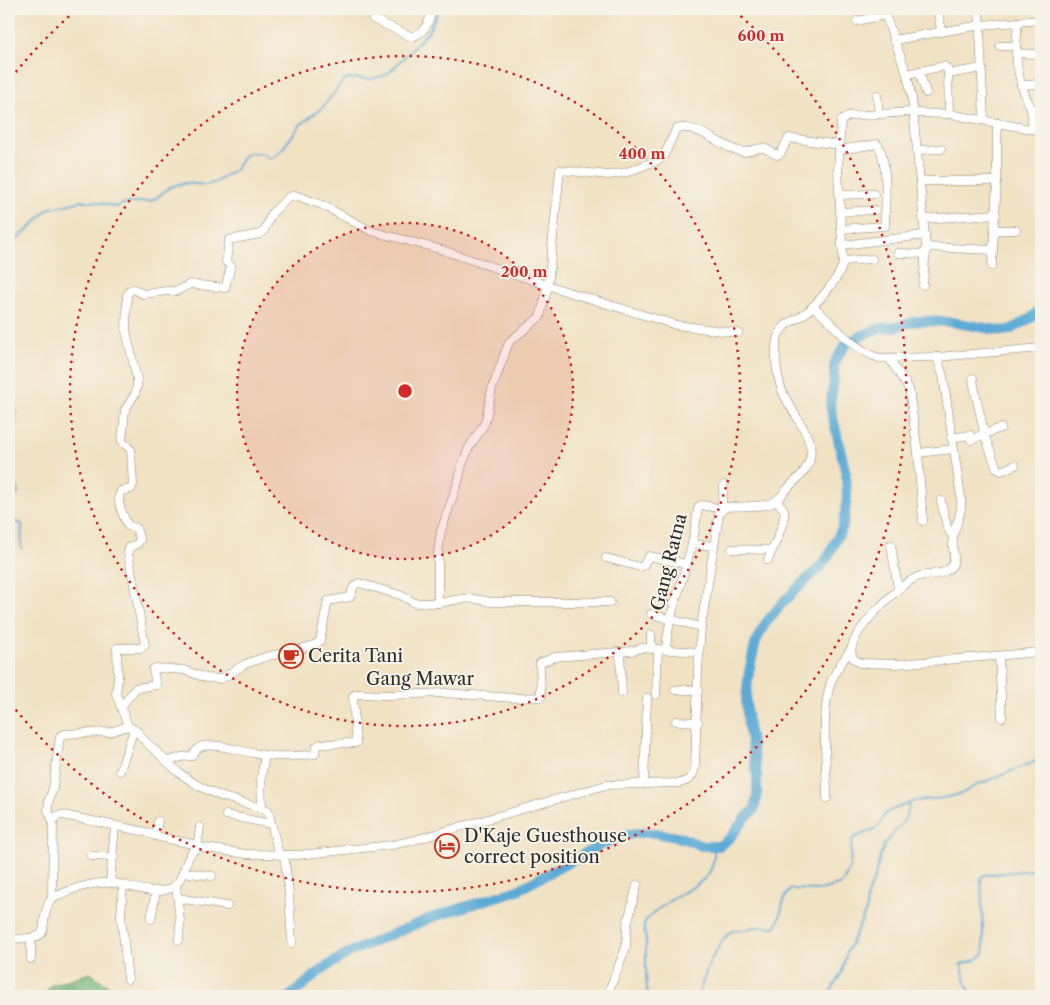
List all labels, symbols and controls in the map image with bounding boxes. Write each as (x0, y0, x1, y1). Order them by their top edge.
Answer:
text: 600 m (738, 26, 784, 45)
text: 400 m (619, 144, 665, 163)
text: 200 m (501, 262, 547, 281)
centre of rings (396, 382, 414, 400)
street label: Gang Ratna (646, 511, 692, 613)
cafe icon: Cerita Tani (278, 643, 304, 669)
place label: Cerita Tani (308, 645, 404, 667)
street label: Gang Mawar (366, 668, 474, 690)
place label: D'Kaje Guesthouse correct position (464, 825, 627, 868)
hotel icon: D'Kaje Guesthouse correct position (434, 833, 460, 859)

